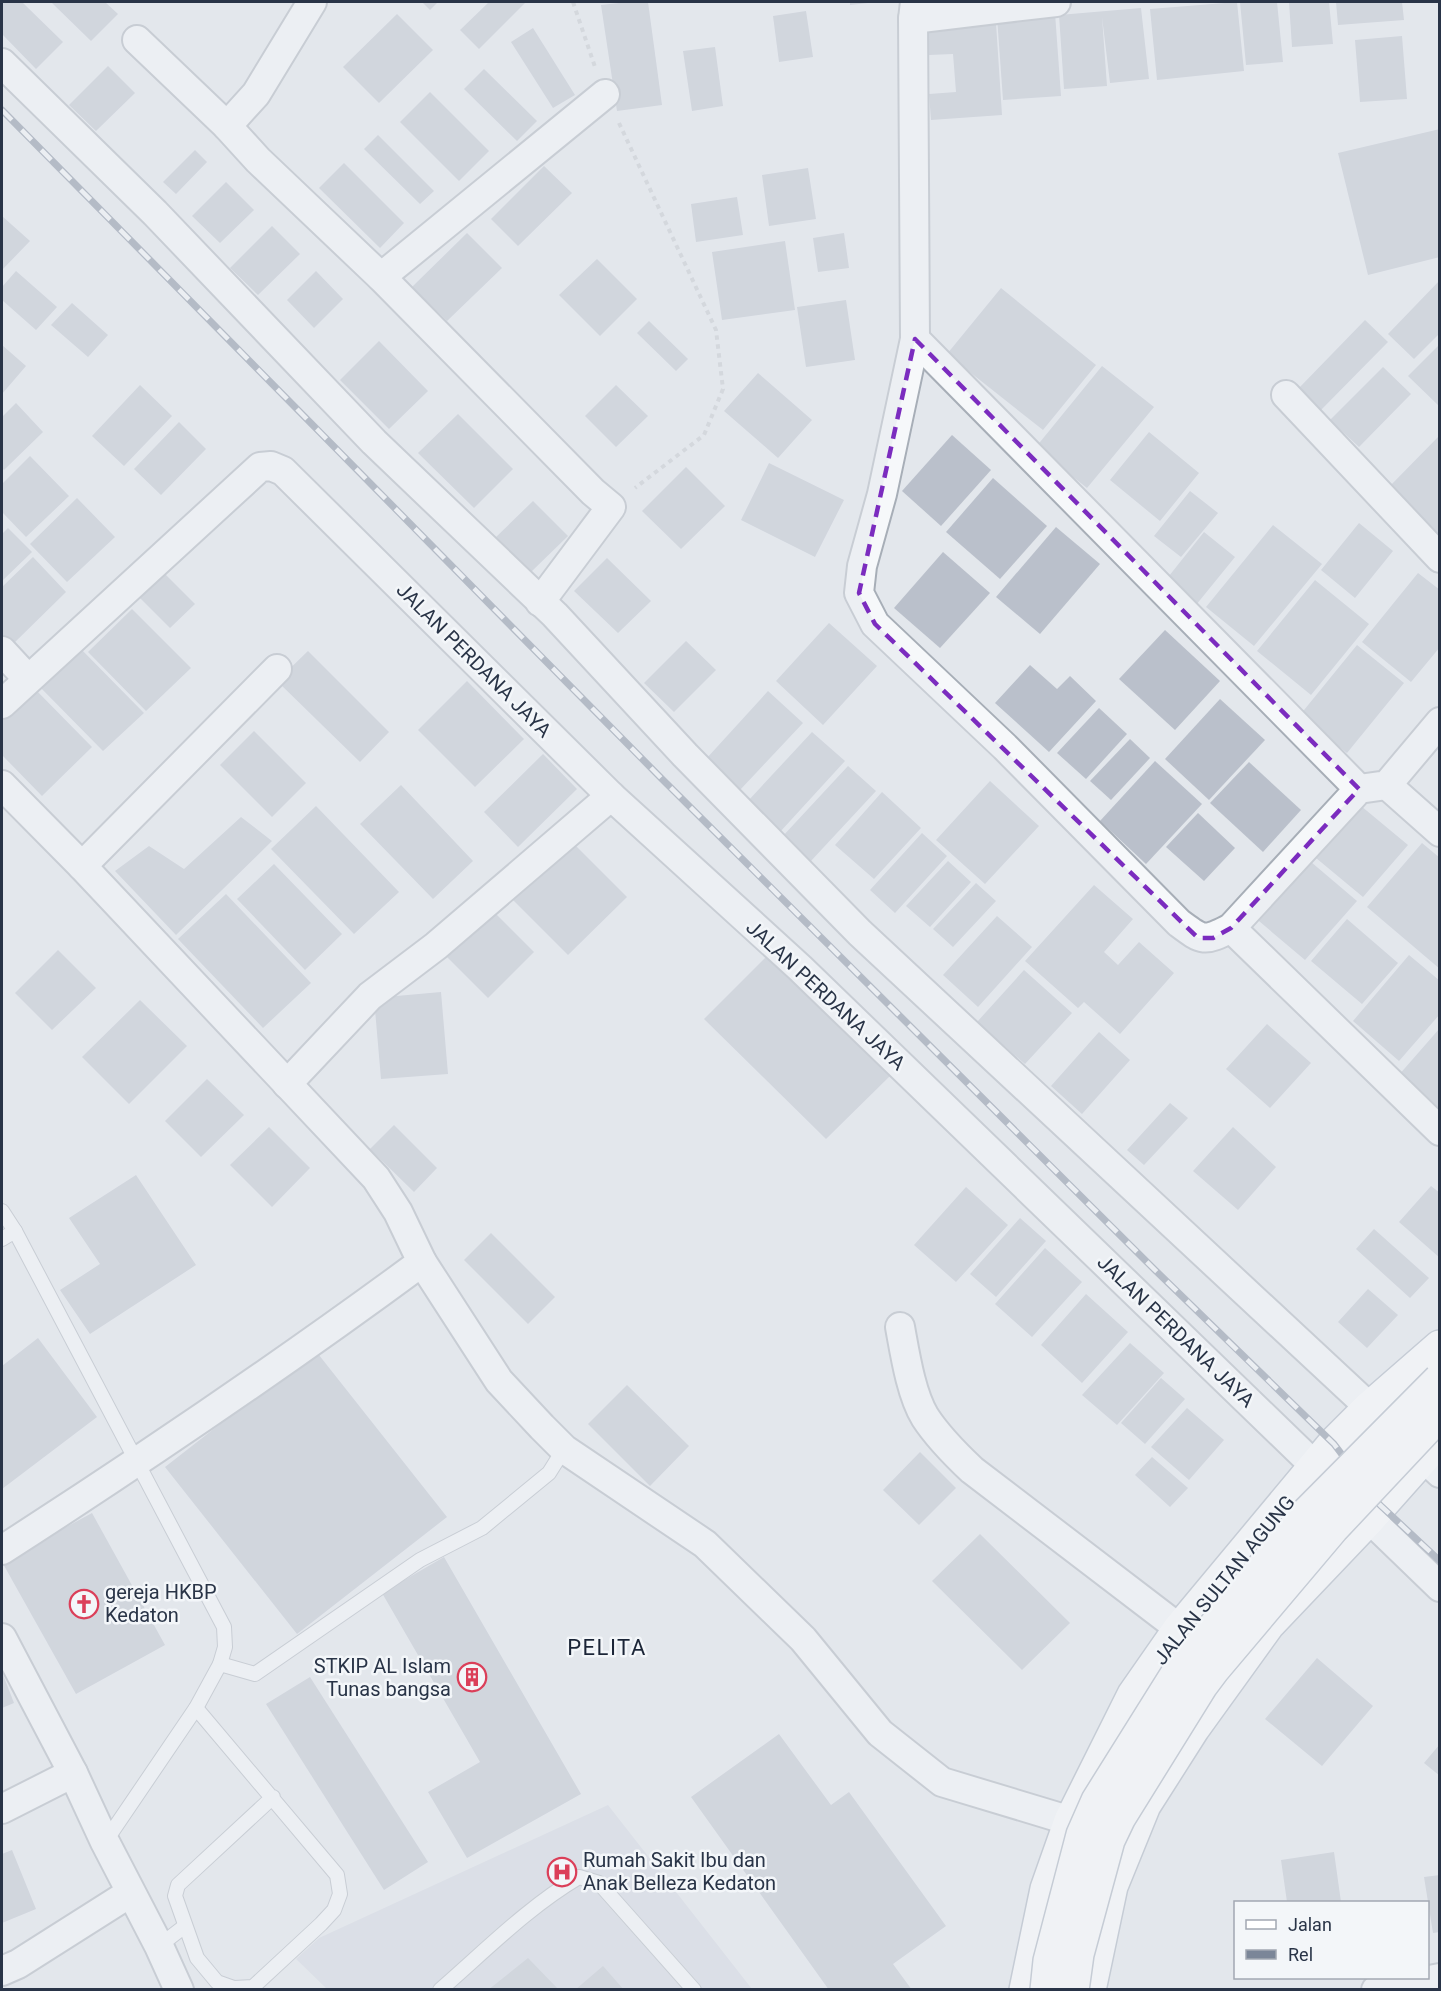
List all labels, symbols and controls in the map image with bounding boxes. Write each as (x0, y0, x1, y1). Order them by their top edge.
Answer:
street label: JALAN PERDANA JAYA (392, 578, 556, 742)
street label: JALAN PERDANA JAYA (741, 915, 911, 1075)
street label: JALAN PERDANA JAYA (1093, 1250, 1259, 1412)
street label: JALAN SULTAN AGUNG (1148, 1491, 1300, 1669)
place label: gereja HKBP Kedaton (105, 1580, 217, 1627)
church icon: gereja HKBP Kedaton (68, 1588, 100, 1620)
district label: PELITA (567, 1635, 647, 1660)
place label: STKIP AL Islam Tunas bangsa (314, 1654, 451, 1701)
building icon: STKIP AL Islam Tunas bangsa (456, 1661, 488, 1693)
place label: Rumah Sakit Ibu dan Anak Belleza Kedaton (583, 1848, 776, 1895)
hospital icon: Rumah Sakit Ibu dan Anak Belleza Kedaton (546, 1856, 578, 1888)
legend (1234, 1901, 1429, 1979)
text: Jalan (1288, 1914, 1332, 1935)
text: Rel (1288, 1944, 1313, 1965)

